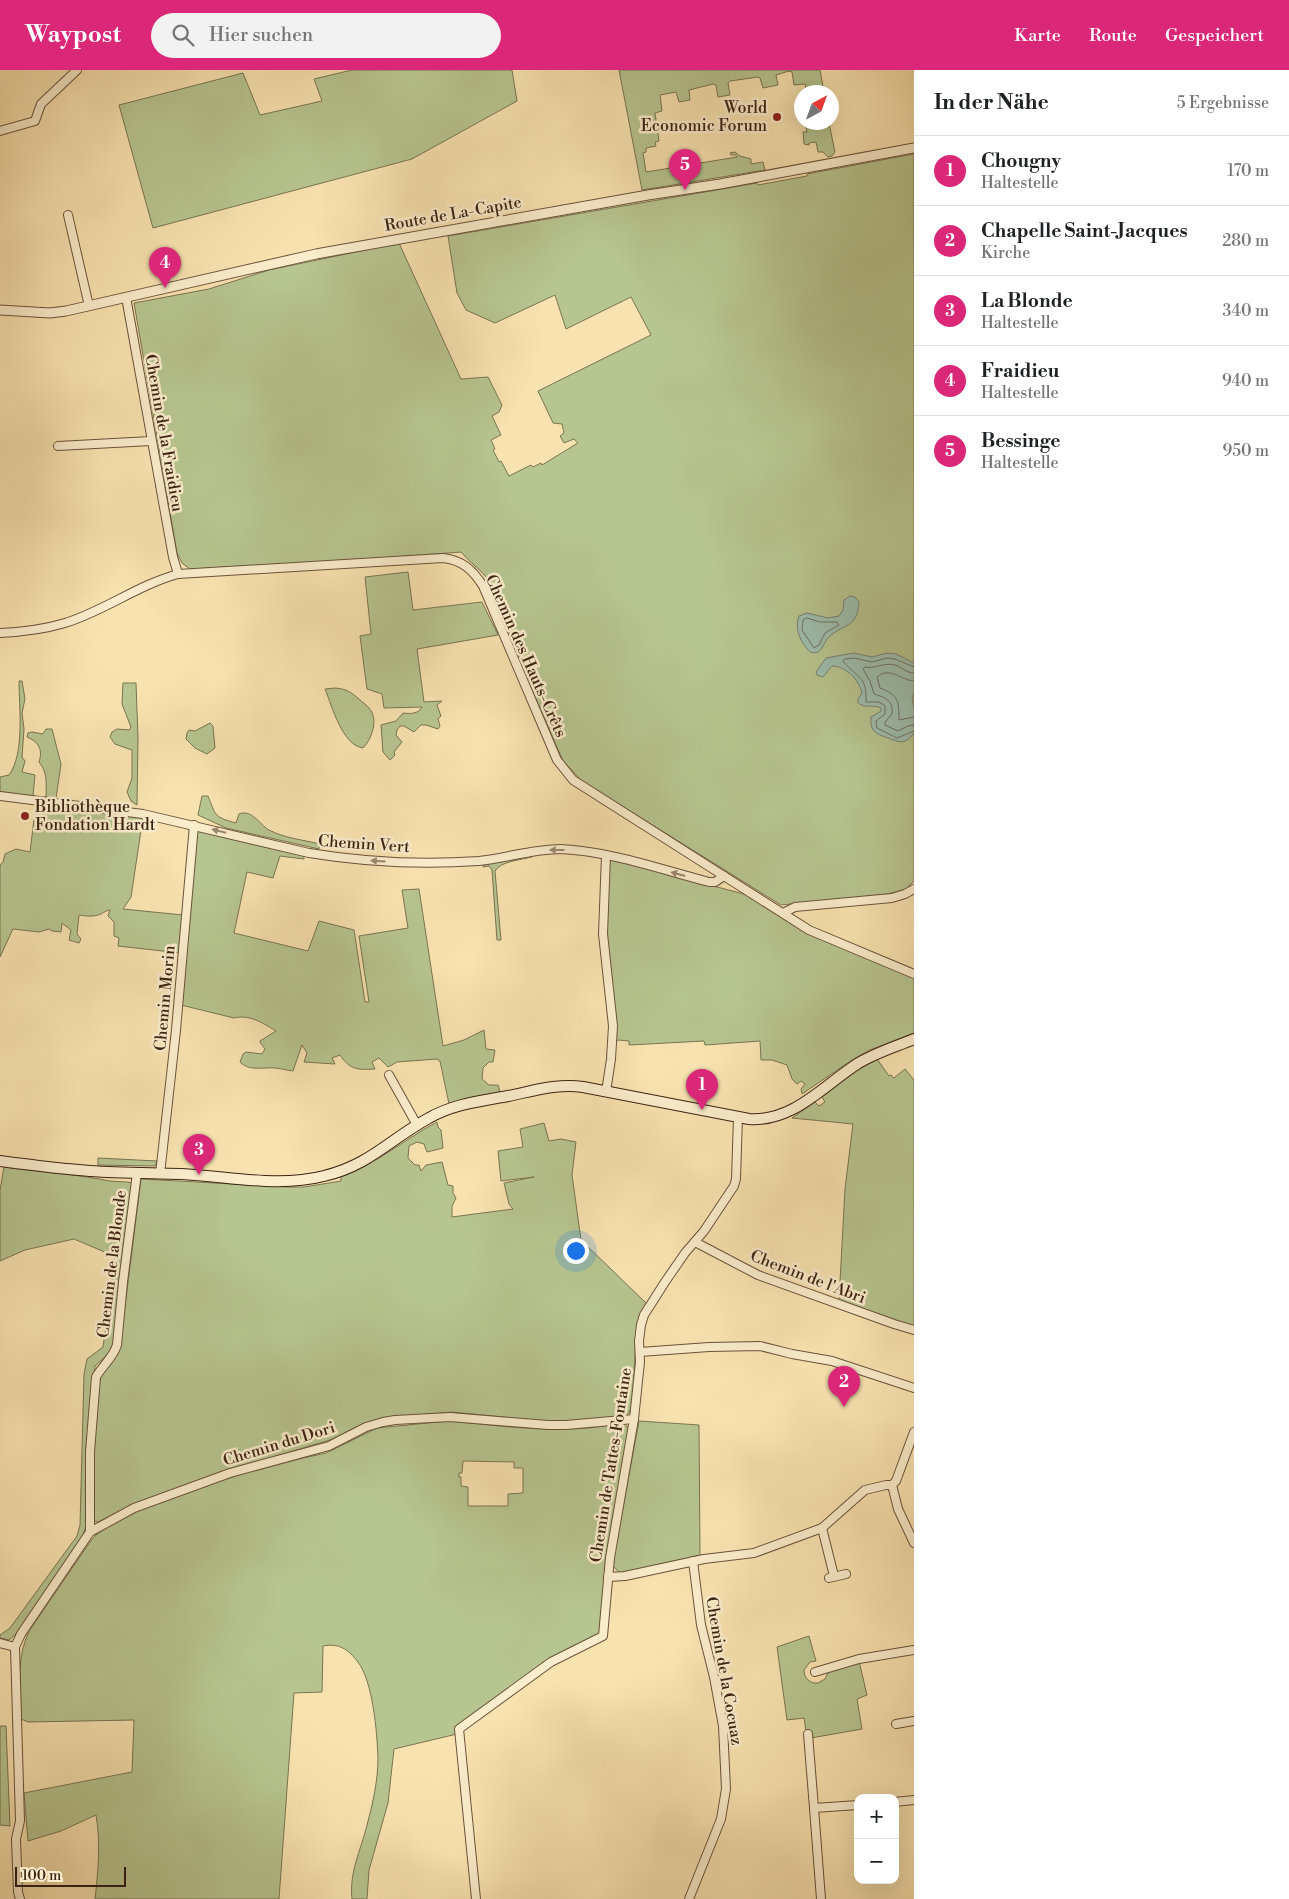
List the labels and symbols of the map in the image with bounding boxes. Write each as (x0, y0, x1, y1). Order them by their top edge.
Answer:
north arrow (794, 85, 839, 130)
place label: World Economic Forum (641, 98, 767, 136)
marker: World Economic Forum (771, 111, 783, 123)
pin: 5 (669, 149, 701, 190)
street label: Route de La-Capite (383, 192, 523, 236)
pin: 4 (149, 247, 181, 288)
street label: Chemin de la Fraidieu (140, 353, 188, 513)
street label: Chemin des Hauts-Crêts (481, 571, 571, 741)
place label: Bibliothèque Fondation Hardt (34, 797, 156, 835)
marker: Bibliothèque Fondation Hardt (19, 810, 31, 822)
one-way arrow (211, 827, 226, 835)
street label: Chemin Vert (317, 831, 411, 857)
one-way arrow (549, 846, 565, 854)
one-way arrow (370, 856, 386, 864)
one-way arrow (671, 870, 686, 878)
street label: Chemin Morin (150, 944, 180, 1052)
pin: 1 (686, 1069, 718, 1110)
pin: 3 (183, 1134, 215, 1175)
street label: Chemin de la Blonde (93, 1189, 131, 1339)
your location (563, 1238, 589, 1264)
street label: Chemin de l'Abri (748, 1246, 868, 1308)
street label: Chemin de Tattes-Fontaine (586, 1366, 636, 1564)
pin: 2 (828, 1366, 860, 1407)
street label: Chemin du Dori (221, 1417, 337, 1471)
street label: Chemin de la Cocuaz (701, 1595, 747, 1747)
scale bar (15, 1864, 126, 1887)

